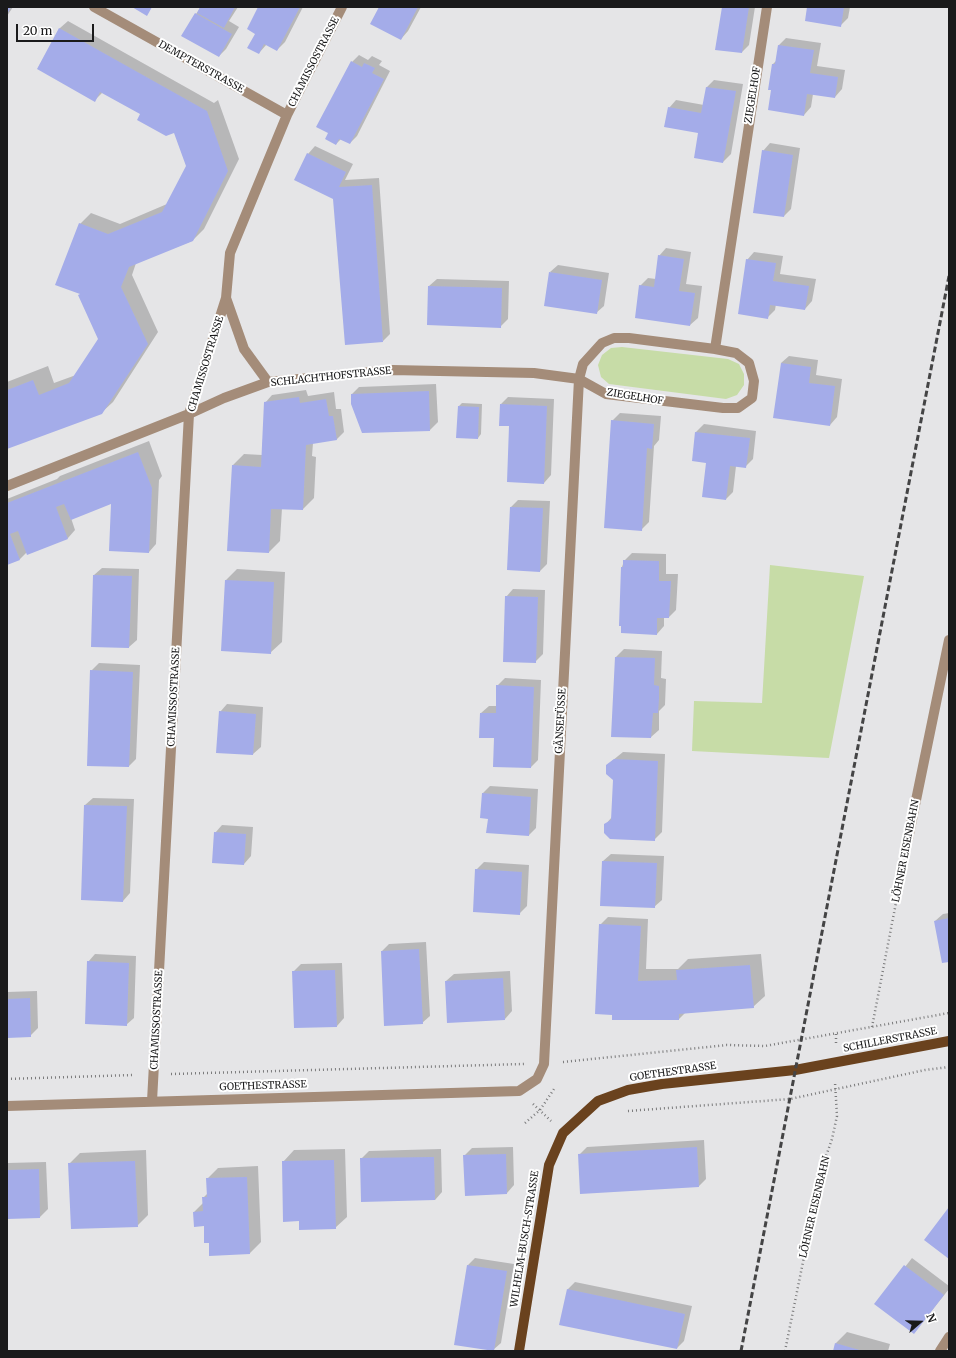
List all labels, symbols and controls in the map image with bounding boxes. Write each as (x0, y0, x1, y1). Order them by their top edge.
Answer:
street label: CHAMISSOSTRASSE (286, 15, 342, 109)
scale bar (18, 16, 96, 42)
text: 20 m (23, 23, 52, 38)
street label: DEMPTERSTRASSE (156, 39, 246, 95)
street label: ZIEGELHOF (743, 66, 763, 124)
street label: CHAMISSOSTRASSE (186, 315, 226, 413)
street label: SCHLACHTHOFSTRASSE (270, 365, 392, 389)
street label: ZIEGELHOF (606, 387, 664, 407)
street label: CHAMISSOSTRASSE (165, 647, 183, 747)
street label: GÄNSEFÜSSE (553, 688, 569, 754)
street label: LÖHNER EISENBAHN (890, 799, 922, 903)
street label: CHAMISSOSTRASSE (148, 970, 166, 1070)
street label: SCHILLERSTRASSE (842, 1025, 938, 1055)
street label: GOETHESTRASSE (629, 1060, 717, 1084)
street label: GOETHESTRASSE (219, 1078, 307, 1094)
street label: LÖHNER EISENBAHN (797, 1155, 833, 1259)
street label: WILHELM-BUSCH-STRASSE (508, 1170, 542, 1308)
north arrow (900, 1302, 940, 1342)
text: N (923, 1311, 939, 1324)

